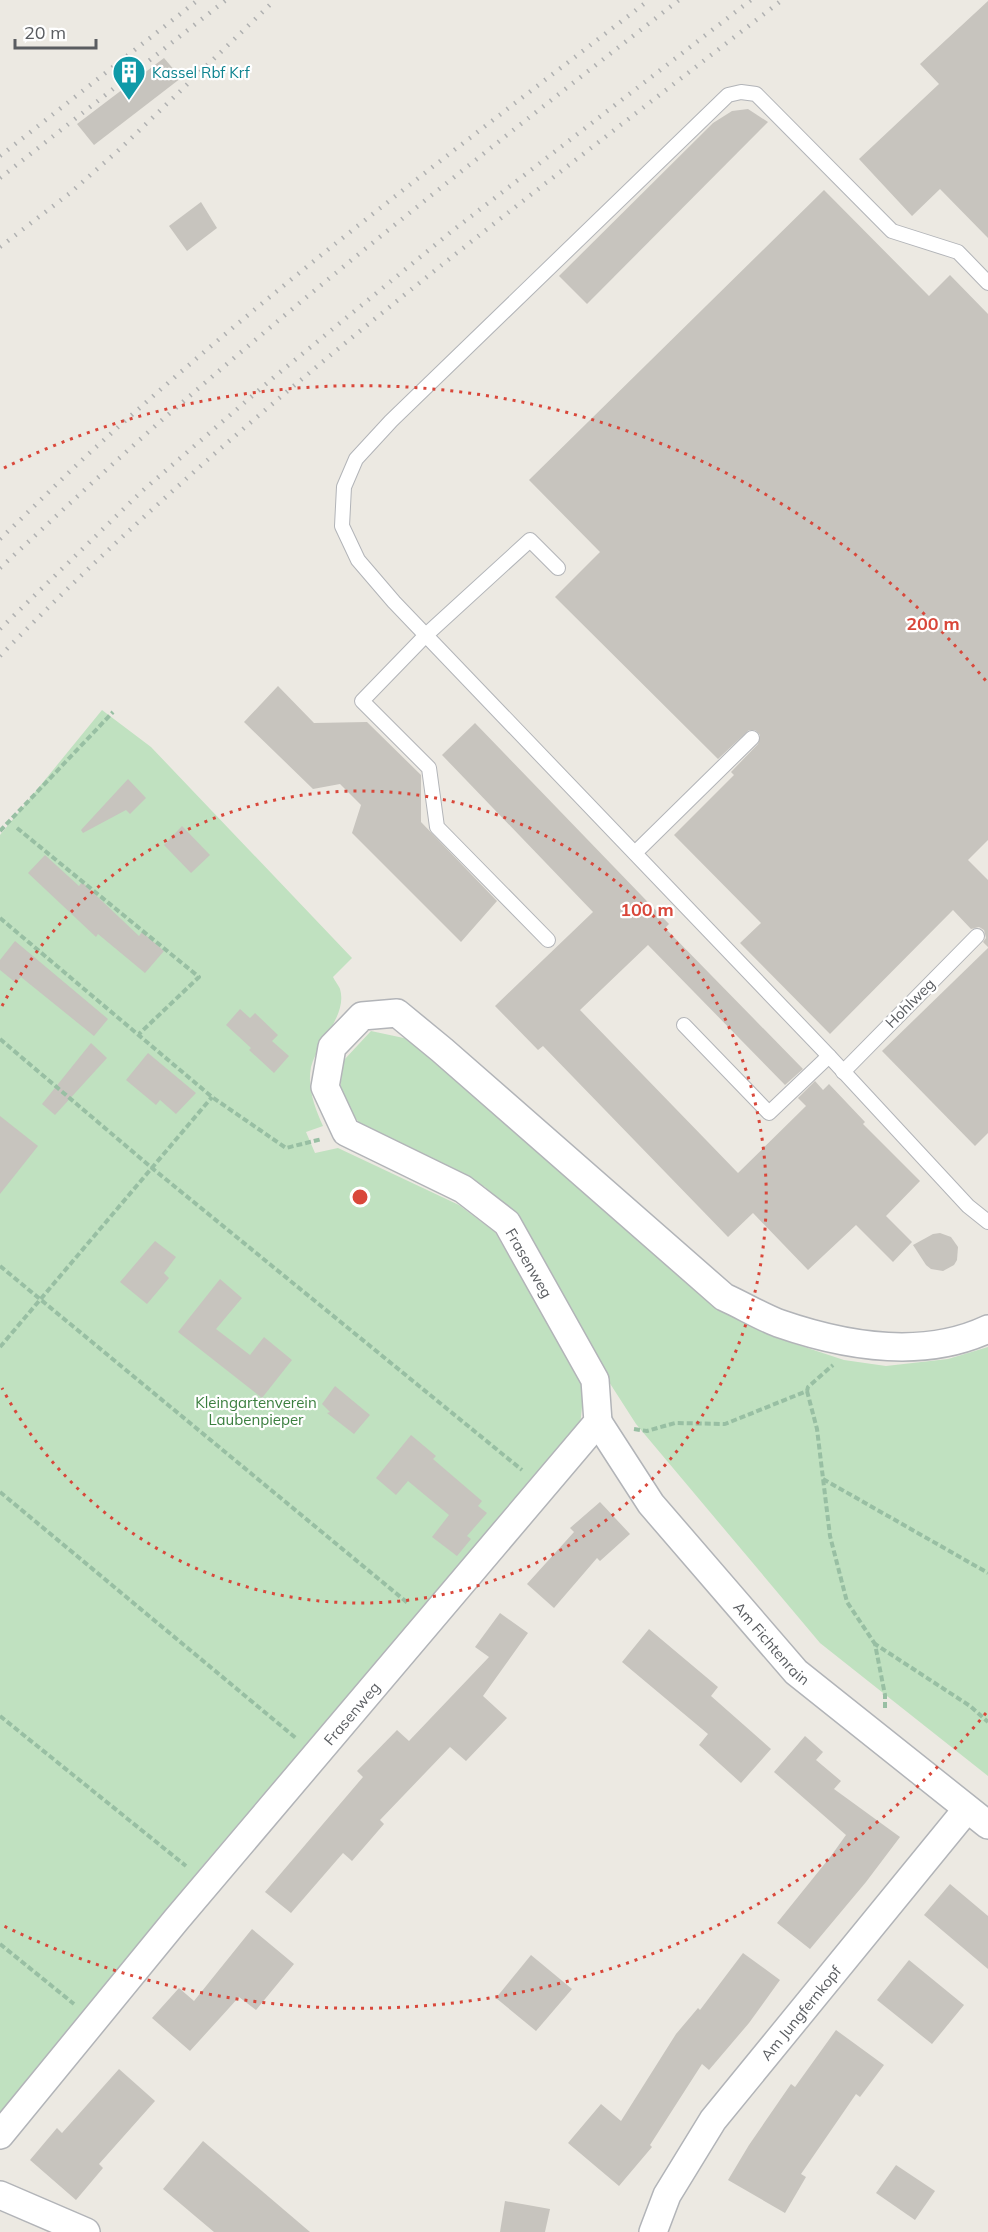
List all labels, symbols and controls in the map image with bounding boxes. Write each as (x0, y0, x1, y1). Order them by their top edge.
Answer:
scale bar (15, 12, 96, 50)
text: 20 m (24, 21, 66, 44)
building icon: Kassel Rbf Krf (111, 54, 147, 101)
place label: Kassel Rbf Krf (152, 63, 251, 82)
text: 200 m (906, 612, 960, 635)
text: 100 m (620, 898, 674, 921)
street label: Hohlweg (881, 974, 939, 1032)
centre of rings (350, 1187, 370, 1207)
street label: Frasenweg (501, 1225, 557, 1301)
park label: Kleingartenverein Laubenpieper (195, 1393, 317, 1429)
street label: Am Fichtenrain (730, 1598, 814, 1689)
street label: Frasenweg (319, 1678, 383, 1749)
street label: Am Jungfernkopf (756, 1961, 846, 2064)

